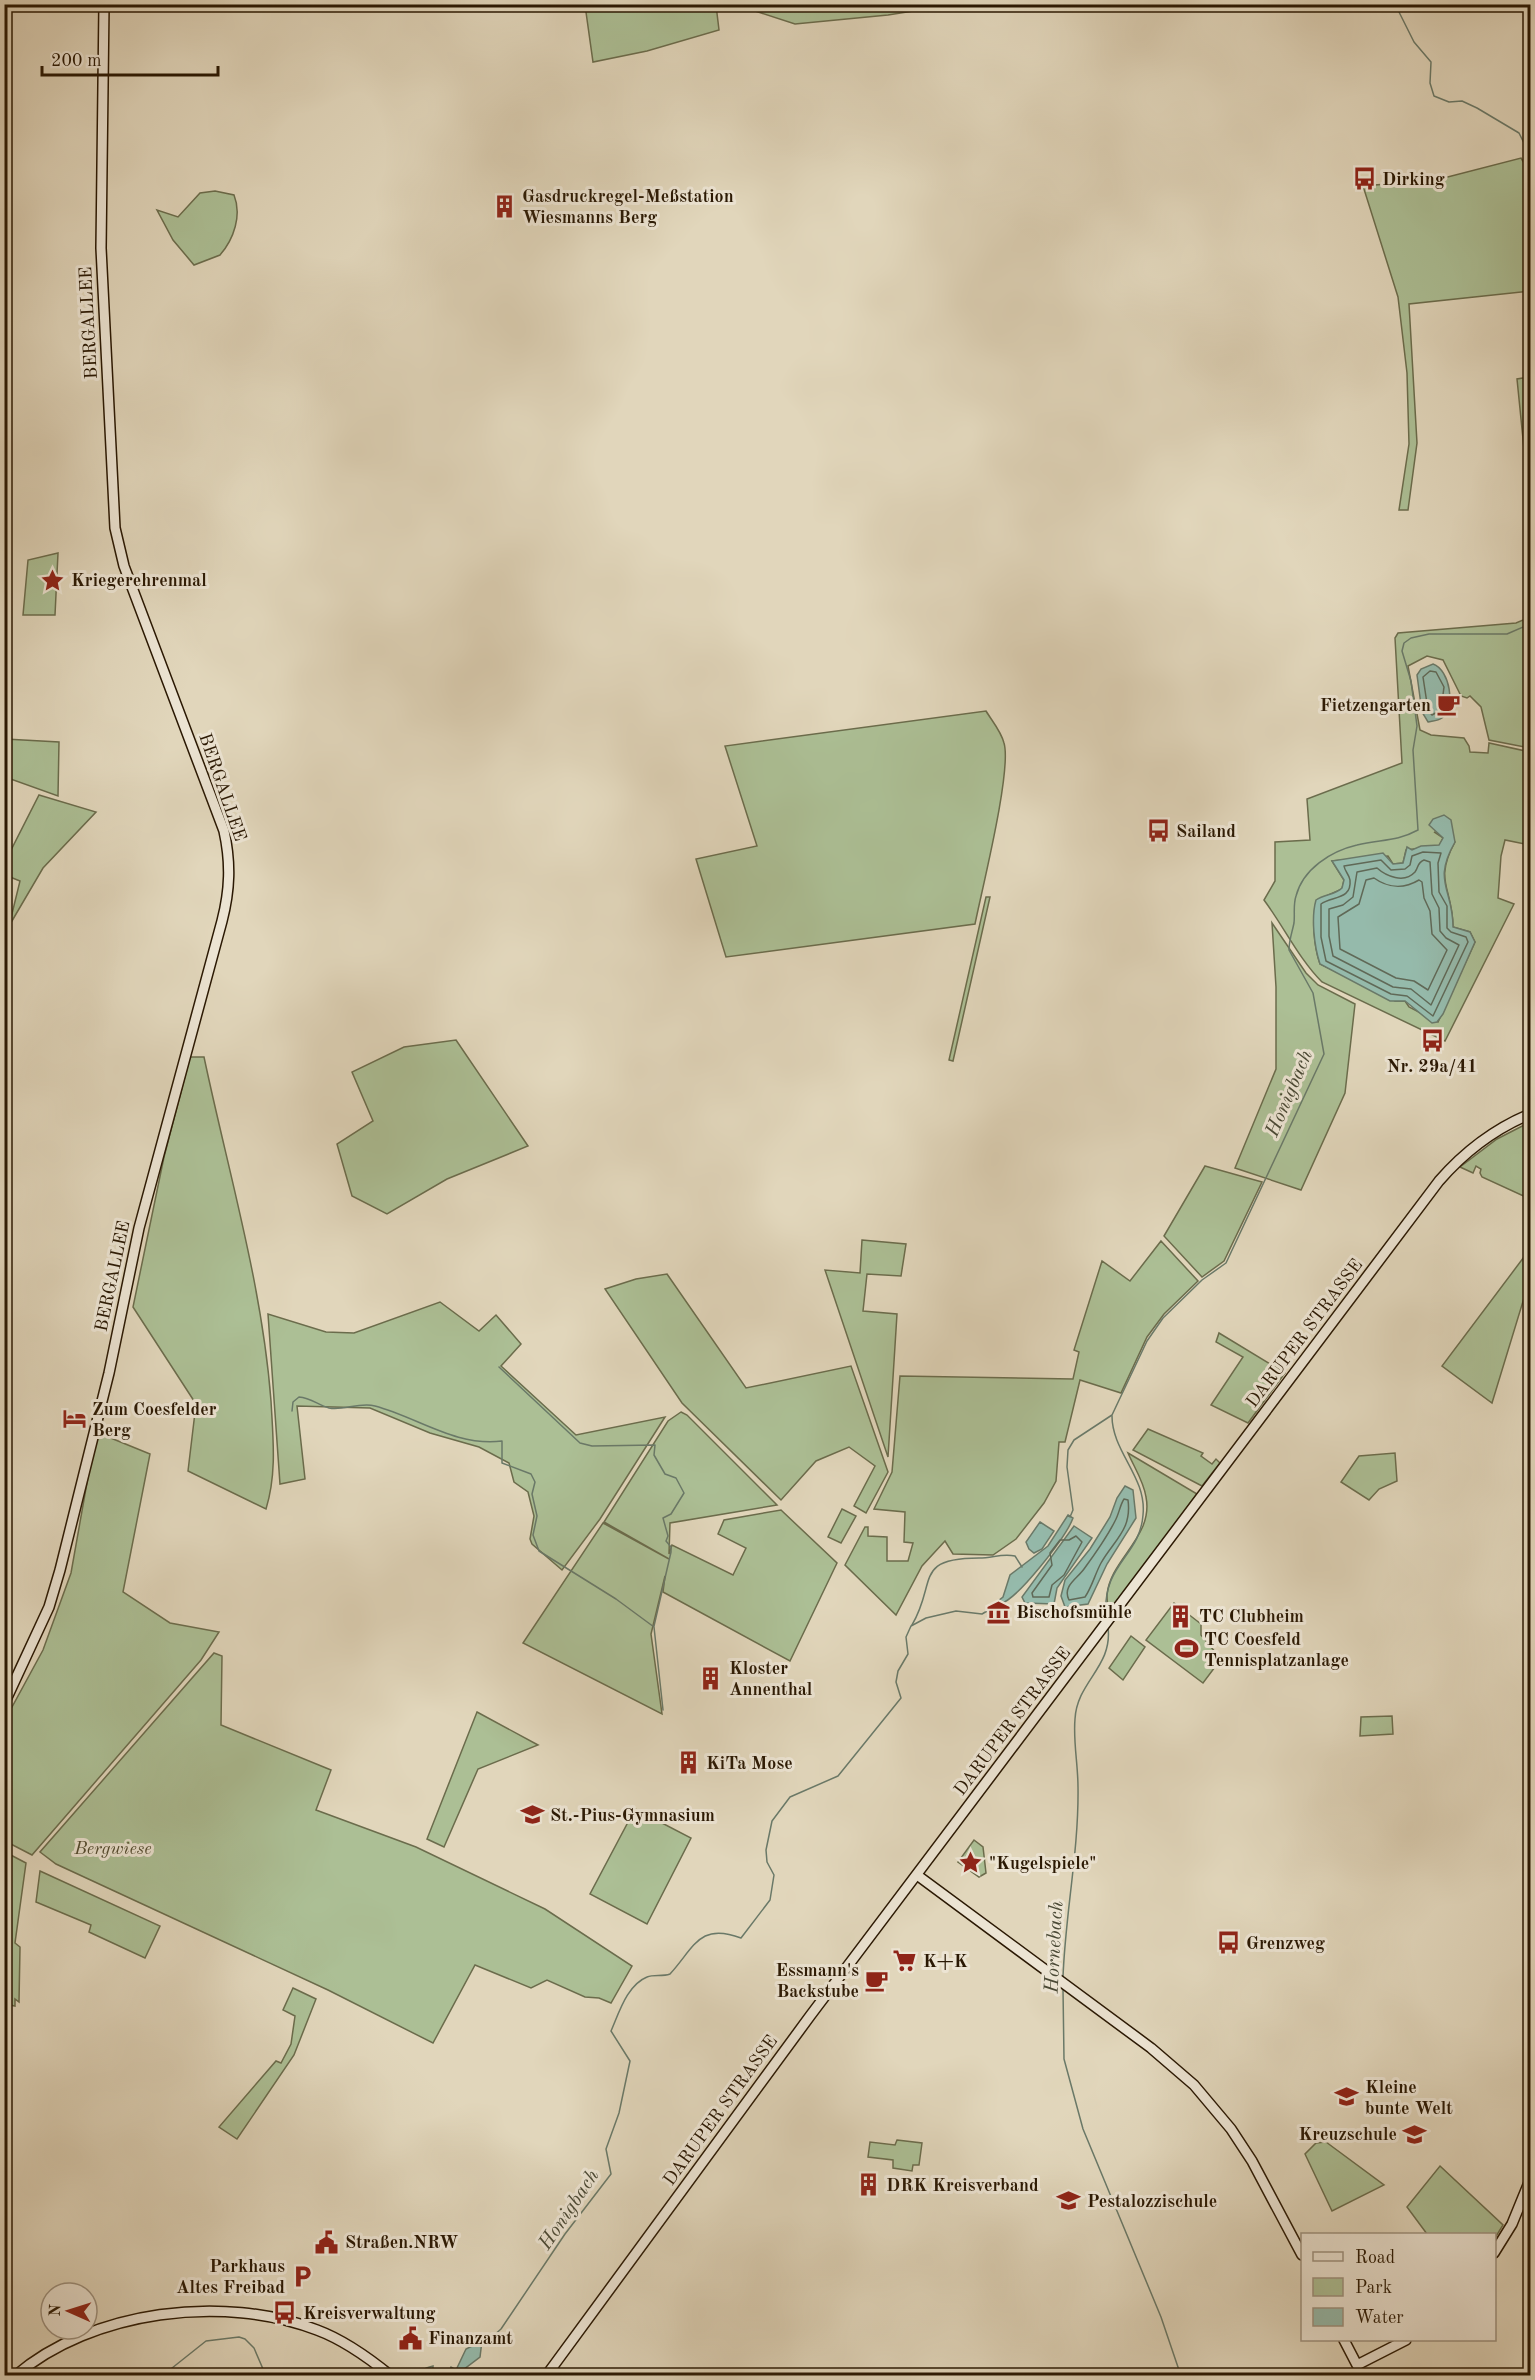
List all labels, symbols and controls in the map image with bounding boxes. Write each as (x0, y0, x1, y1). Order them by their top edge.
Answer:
scale bar (42, 39, 218, 77)
text: 200 m (51, 52, 102, 70)
bus stop icon: Dirking (1351, 166, 1377, 192)
place label: Dirking (1382, 171, 1445, 189)
place label: Gasdruckregel-Meßstation Wiesmanns Berg (522, 188, 734, 227)
building icon: Gasdruckregel-Meßstation Wiesmanns Berg (491, 193, 517, 219)
street label: BERGALLEE (77, 266, 101, 380)
place icon: Kriegerehrenmal (40, 567, 66, 593)
place label: Kriegerehrenmal (71, 572, 207, 590)
cafe icon: Fietzengarten (1436, 692, 1462, 718)
place label: Fietzengarten (1320, 697, 1431, 715)
street label: BERGALLEE (195, 731, 249, 844)
bus stop icon: Sailand (1145, 818, 1171, 844)
place label: Sailand (1176, 823, 1236, 841)
bus stop icon: Nr. 29a/41 (1419, 1027, 1445, 1053)
water label: Honigbach (1262, 1048, 1317, 1141)
place label: Nr. 29a/41 (1387, 1058, 1477, 1076)
street label: BERGALLEE (92, 1219, 134, 1333)
street label: DARUPER STRASSE (1243, 1256, 1366, 1411)
place label: Zum Coesfelder Berg (92, 1401, 217, 1440)
hotel icon: Zum Coesfelder Berg (61, 1406, 87, 1432)
museum icon: Bischofsmühle (985, 1599, 1011, 1625)
building icon: TC Clubheim (1168, 1603, 1194, 1629)
place label: Bischofsmühle (1016, 1604, 1132, 1622)
place label: TC Clubheim (1199, 1608, 1304, 1626)
place label: TC Coesfeld Tennisplatzanlage (1204, 1631, 1349, 1670)
sports icon: TC Coesfeld Tennisplatzanlage (1173, 1636, 1199, 1662)
street label: DARUPER STRASSE (951, 1644, 1074, 1799)
place label: Kloster Annenthal (729, 1660, 813, 1699)
building icon: Kloster Annenthal (698, 1665, 724, 1691)
building icon: KiTa Mose (675, 1750, 701, 1776)
place label: KiTa Mose (706, 1755, 793, 1773)
school or university icon: St.-Pius-Gymnasium (519, 1802, 545, 1828)
place label: St.-Pius-Gymnasium (550, 1807, 715, 1825)
park label: Bergwiese (73, 1840, 152, 1858)
place icon: "Kugelspiele" (958, 1850, 984, 1876)
place label: "Kugelspiele" (989, 1855, 1096, 1873)
water label: Hornebach (1043, 1900, 1067, 1995)
bus stop icon: Grenzweg (1215, 1930, 1241, 1956)
place label: Grenzweg (1246, 1935, 1325, 1953)
supermarket icon: K+K (892, 1948, 918, 1974)
place label: K+K (923, 1953, 968, 1971)
place label: Essmann's Backstube (775, 1962, 859, 2001)
cafe icon: Essmann's Backstube (864, 1967, 890, 1993)
street label: DARUPER STRASSE (660, 2032, 781, 2189)
place label: Kleine bunte Welt (1365, 2079, 1453, 2118)
school or university icon: Kleine bunte Welt (1334, 2084, 1360, 2110)
school or university icon: Kreuzschule (1402, 2121, 1428, 2147)
place label: Kreuzschule (1298, 2126, 1397, 2144)
water label: Honigbach (535, 2166, 604, 2255)
building icon: DRK Kreisverband (855, 2172, 881, 2198)
place label: DRK Kreisverband (886, 2177, 1039, 2195)
school or university icon: Pestalozzischule (1056, 2188, 1082, 2214)
place label: Pestalozzischule (1087, 2193, 1217, 2211)
public building icon: Straßen.NRW (314, 2229, 340, 2255)
legend (1301, 2233, 1496, 2341)
place label: Straßen.NRW (345, 2234, 459, 2252)
text: Road (1355, 2249, 1395, 2267)
place label: Parkhaus Altes Freibad (176, 2258, 285, 2297)
parking icon: Parkhaus Altes Freibad (290, 2263, 316, 2289)
text: Park (1355, 2279, 1392, 2297)
north arrow (39, 2281, 99, 2341)
bus stop icon: Kreisverwaltung (272, 2300, 298, 2326)
text: N (48, 2303, 64, 2317)
place label: Kreisverwaltung (303, 2305, 435, 2323)
text: Water (1355, 2309, 1404, 2327)
public building icon: Finanzamt (397, 2325, 423, 2351)
place label: Finanzamt (428, 2330, 513, 2348)

